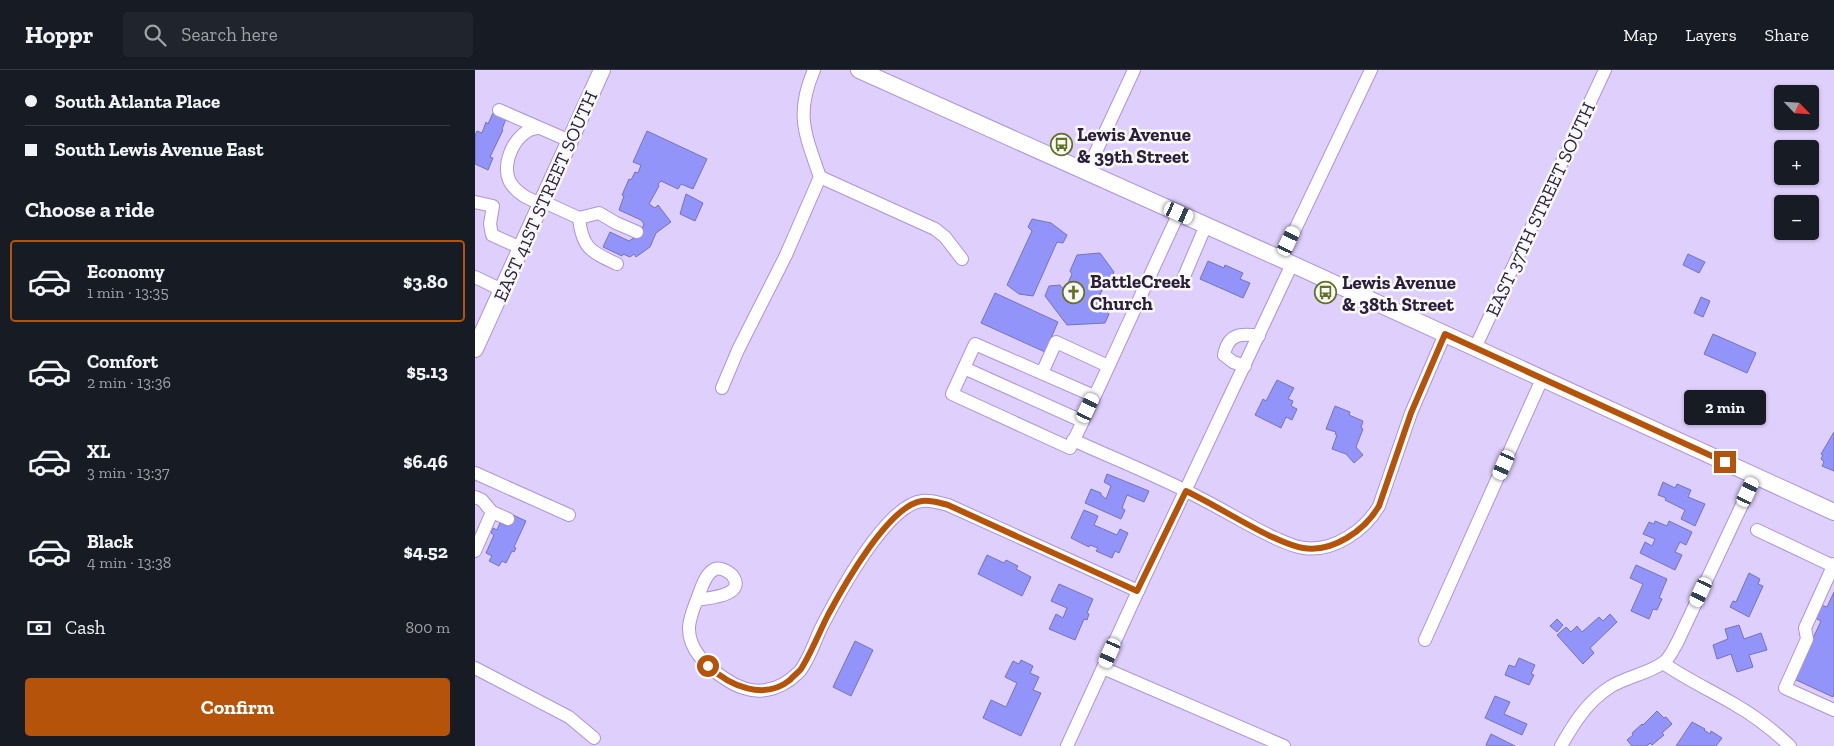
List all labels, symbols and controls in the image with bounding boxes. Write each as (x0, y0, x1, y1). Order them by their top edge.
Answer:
search box (123, 12, 473, 57)
text: Hoppr (25, 20, 93, 49)
icon: search (141, 21, 169, 49)
text: Search here (181, 23, 278, 46)
text: Map (1623, 24, 1658, 46)
text: Layers (1686, 24, 1737, 46)
text: Share (1765, 24, 1809, 46)
north arrow (1774, 85, 1819, 130)
map controls (1774, 85, 1819, 240)
street label: EAST 41ST STREET SOUTH (489, 87, 602, 305)
text: South Atlanta Place (55, 90, 220, 113)
street label: EAST 37TH STREET SOUTH (1481, 99, 1600, 320)
place label: Lewis Avenue & 39th Street (1077, 123, 1191, 168)
bus stop icon: Lewis Avenue & 39th Street (1049, 133, 1073, 157)
text: South Lewis Avenue East (55, 138, 263, 161)
button: + (1774, 140, 1819, 185)
button: − (1774, 195, 1819, 240)
text: Choose a ride (25, 196, 155, 223)
car (1162, 200, 1195, 226)
car (1275, 224, 1302, 258)
icon: car (27, 259, 72, 304)
text: Economy (87, 260, 165, 283)
text: $3.80 (403, 270, 448, 293)
place label: BattleCreek Church (1090, 270, 1191, 315)
place label: Lewis Avenue & 38th Street (1342, 271, 1456, 316)
church icon: BattleCreek Church (1062, 280, 1086, 304)
bus stop icon: Lewis Avenue & 38th Street (1314, 281, 1338, 305)
text: 1 min · 13:35 (87, 283, 169, 302)
icon: car (27, 349, 72, 394)
text: Comfort (87, 350, 158, 373)
text: $5.13 (407, 360, 448, 383)
text: 2 min · 13:36 (87, 373, 171, 392)
callout: 2 min (1684, 390, 1766, 424)
car (1074, 391, 1101, 425)
text: 2 min (1705, 398, 1745, 417)
icon: car (27, 439, 72, 484)
text: XL (87, 440, 110, 463)
car (1491, 448, 1516, 482)
text: $6.46 (403, 450, 448, 473)
route end (1714, 451, 1736, 473)
text: 3 min · 13:37 (87, 463, 170, 482)
car (1734, 475, 1761, 509)
icon: car (27, 529, 72, 574)
text: Black (87, 530, 133, 553)
text: $4.52 (403, 540, 448, 563)
text: 4 min · 13:38 (87, 553, 171, 572)
car (1687, 575, 1714, 609)
icon: cash (25, 614, 53, 642)
text: Cash (65, 616, 105, 639)
text: 800 m (406, 618, 450, 637)
car (1097, 636, 1122, 670)
route start (697, 655, 719, 677)
button: Confirm (25, 678, 450, 736)

